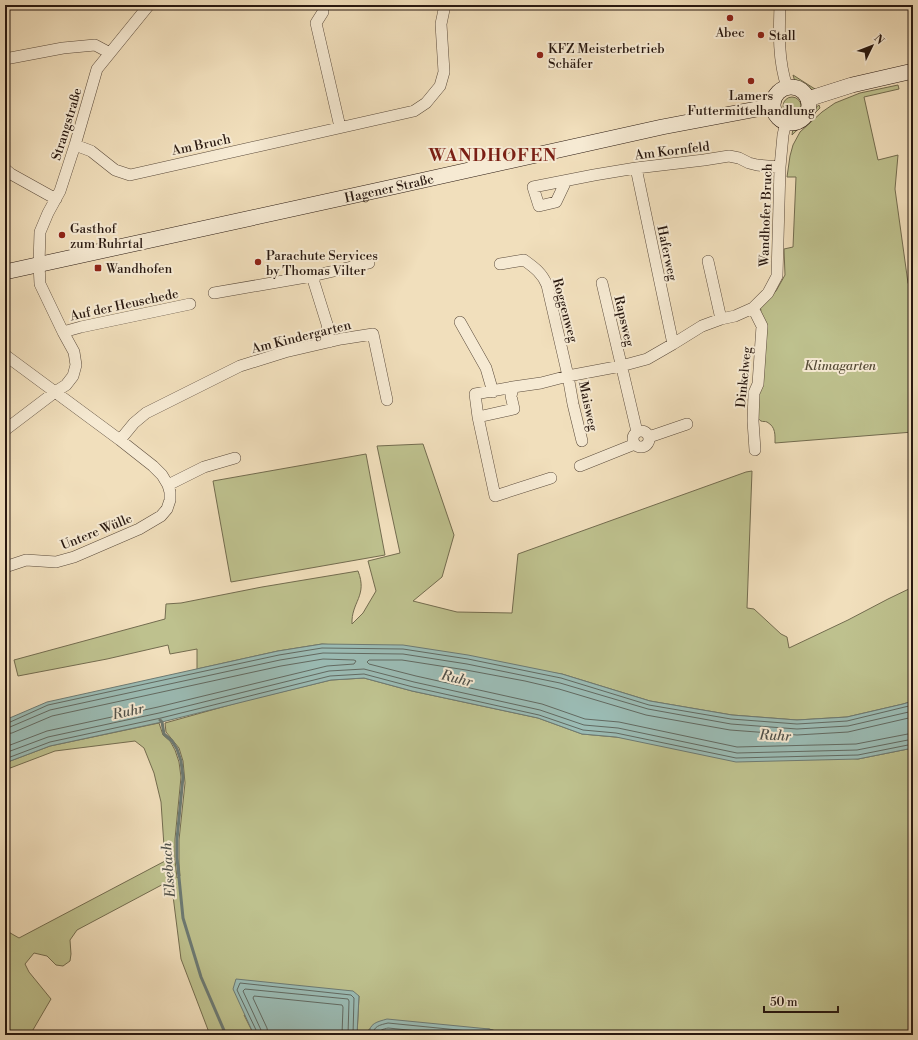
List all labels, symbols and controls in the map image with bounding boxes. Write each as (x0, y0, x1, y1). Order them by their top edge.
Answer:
marker: Abec (725, 13, 735, 23)
place label: Abec (714, 25, 745, 41)
north arrow (852, 26, 892, 66)
place label: Stall (769, 28, 796, 44)
marker: Stall (756, 30, 766, 40)
text: N (870, 32, 887, 48)
place label: KFZ Meisterbetrieb Schäfer (548, 41, 665, 72)
marker: KFZ Meisterbetrieb Schäfer (535, 50, 545, 60)
marker: Lamers Futtermittelhandlung (746, 76, 756, 86)
street label: Strangstraße (48, 86, 86, 163)
place label: Lamers Futtermittelhandlung (687, 88, 815, 119)
street label: Am Bruch (169, 131, 232, 159)
street label: Am Kornfeld (633, 138, 711, 164)
district label: WANDHOFEN (428, 145, 557, 167)
street label: Wandhofer Bruch (756, 163, 776, 268)
street label: Hagener Straße (343, 171, 436, 206)
place label: Gasthof zum Ruhrtal (70, 221, 143, 252)
street label: Haferweg (653, 224, 681, 283)
marker: Gasthof zum Ruhrtal (57, 230, 67, 240)
place label: Parachute Services by Thomas Vilter (266, 248, 378, 279)
marker: Parachute Services by Thomas Vilter (253, 257, 263, 267)
place label: Wandhofen (105, 261, 173, 277)
marker: Wandhofen (93, 263, 103, 273)
street label: Roggenweg (549, 276, 581, 344)
street label: Auf der Heuschede (67, 286, 180, 325)
street label: Rapsweg (610, 294, 638, 348)
street label: Am Kindergarten (249, 317, 353, 357)
street label: Dinkelweg (733, 345, 755, 408)
park label: Klimagarten (804, 358, 877, 374)
street label: Maisweg (575, 380, 601, 433)
street label: Untere Wülle (58, 510, 135, 554)
water label: Ruhr (438, 666, 475, 692)
water label: Ruhr (110, 700, 147, 724)
water label: Ruhr (758, 726, 792, 746)
water label: Elsebach (158, 842, 180, 899)
scale bar (764, 988, 838, 1014)
text: 50 m (770, 995, 798, 1010)

